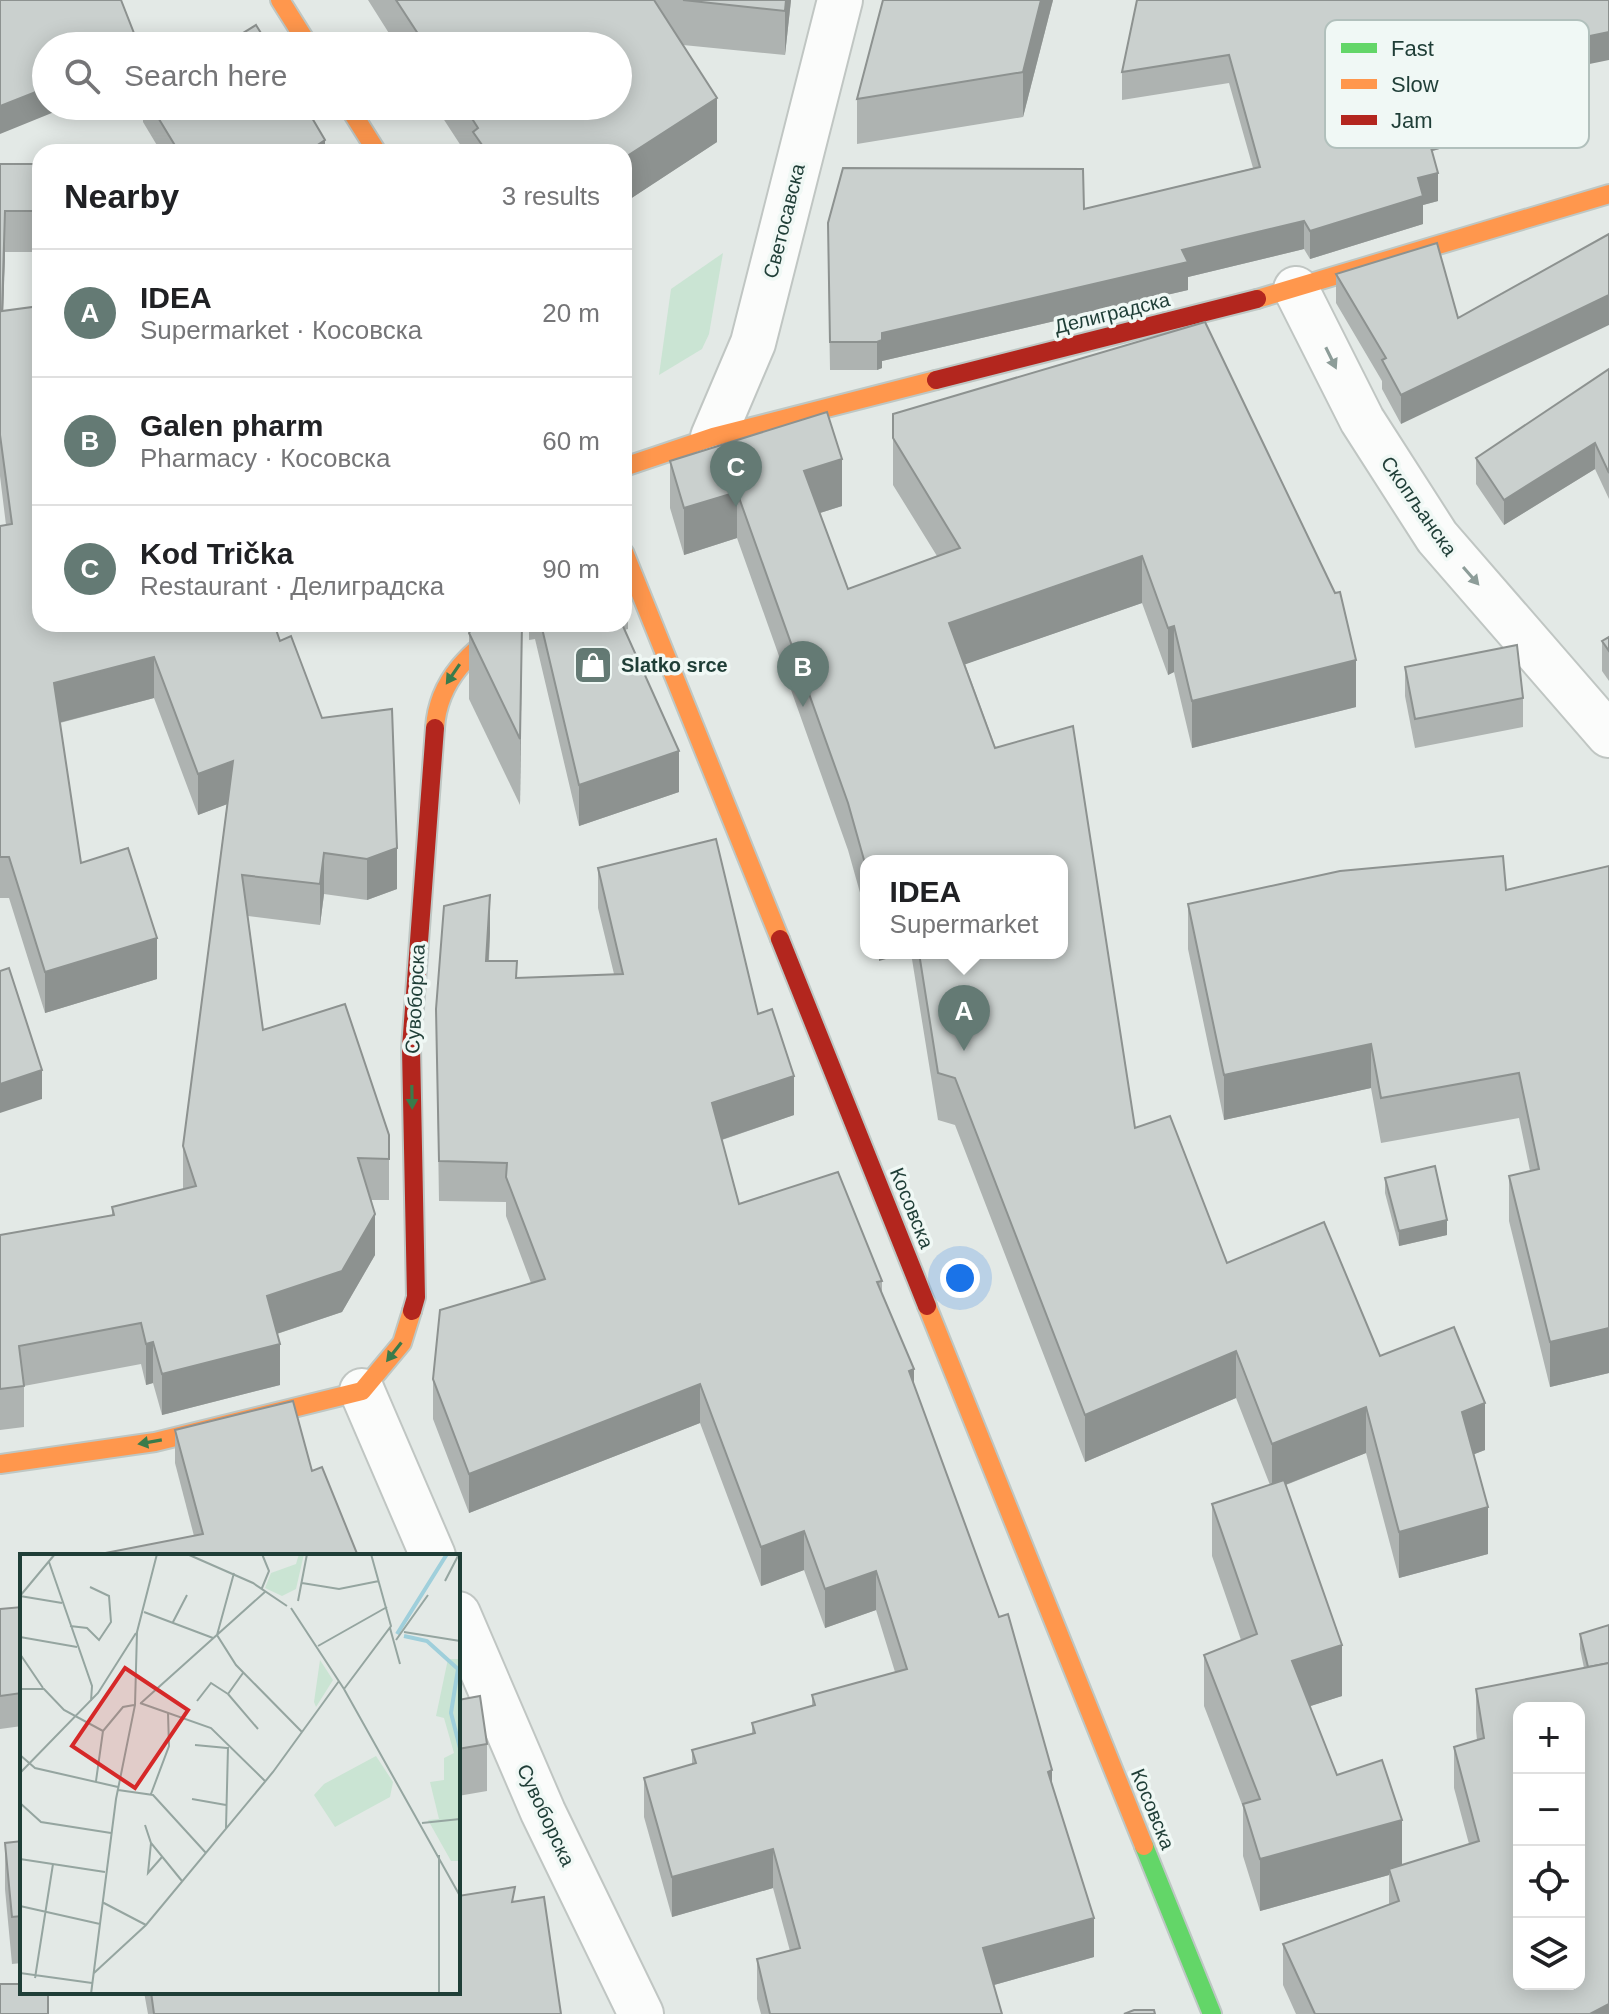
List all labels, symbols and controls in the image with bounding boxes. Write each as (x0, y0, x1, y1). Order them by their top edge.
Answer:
legend (1325, 20, 1589, 148)
search box (32, 32, 632, 120)
text: Fast (1391, 36, 1434, 61)
icon: search (60, 54, 104, 98)
text: Search here (124, 59, 287, 92)
text: Slow (1391, 72, 1439, 97)
text: Jam (1391, 108, 1433, 133)
street label: Светосавска (759, 161, 809, 281)
text: Nearby (64, 177, 179, 215)
text: 3 results (502, 181, 600, 211)
text: IDEA (140, 281, 212, 314)
street label: Делиградска (1052, 288, 1173, 338)
text: A (81, 298, 99, 328)
text: 20 m (542, 298, 600, 328)
text: Supermarket · Косовска (140, 315, 422, 345)
one-way arrow (1324, 347, 1338, 370)
text: Galen pharm (140, 409, 323, 442)
text: B (81, 426, 99, 456)
text: 60 m (542, 426, 600, 456)
pin: C (710, 441, 762, 507)
text: Pharmacy · Косовска (140, 443, 390, 473)
street label: Скопљанска (1377, 452, 1462, 561)
text: Kod Trička (140, 537, 293, 570)
text: C (81, 554, 99, 584)
text: 90 m (542, 554, 600, 584)
one-way arrow (1462, 566, 1479, 586)
text: Restaurant · Делиградска (140, 571, 444, 601)
pin: B (777, 641, 829, 707)
shop icon: Slatko srce (572, 644, 614, 686)
place label: Slatko srce (621, 654, 728, 676)
one-way arrow (446, 664, 461, 685)
popup (860, 855, 1068, 959)
text: IDEA (890, 875, 961, 908)
text: Supermarket (890, 909, 1038, 939)
street label: Сувоборска (401, 943, 429, 1054)
pin: A (938, 985, 990, 1051)
one-way arrow (406, 1085, 418, 1110)
street label: Косовска (886, 1165, 938, 1252)
your location (940, 1258, 980, 1298)
one-way arrow (387, 1342, 403, 1362)
one-way arrow (138, 1436, 163, 1449)
inset map (20, 1554, 460, 1994)
map controls (1513, 1702, 1585, 1990)
button: + (1513, 1702, 1585, 1774)
street label: Сувоборска (513, 1761, 580, 1870)
street label: Косовска (1127, 1766, 1179, 1853)
button: − (1513, 1774, 1585, 1846)
button: locate (1513, 1846, 1585, 1918)
button: layers (1513, 1918, 1585, 1990)

